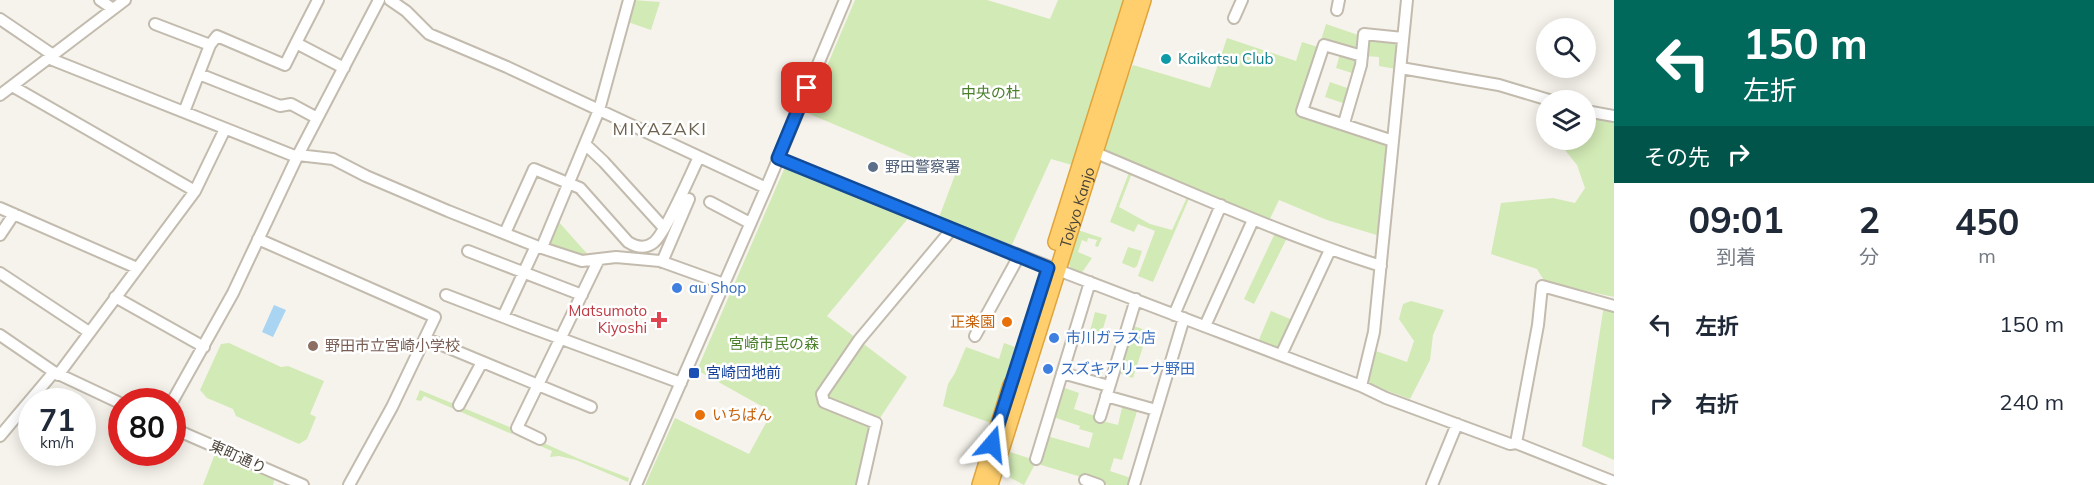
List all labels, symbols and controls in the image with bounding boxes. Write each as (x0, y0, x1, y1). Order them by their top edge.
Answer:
text: 150 m (1743, 17, 1868, 70)
map controls (1536, 18, 1596, 150)
button: search (1536, 18, 1596, 78)
icon: left (1644, 24, 1722, 102)
place label: Kaikatsu Club (1178, 49, 1273, 68)
marker: Kaikatsu Club (1159, 52, 1173, 66)
pin (781, 62, 832, 113)
icon: arrive (790, 71, 823, 104)
text: 左折 (1743, 73, 1797, 107)
park label: 中央の杜 (961, 83, 1021, 102)
button: layers (1536, 90, 1596, 150)
district label: MIYAZAKI (613, 117, 707, 140)
icon: right (1722, 138, 1755, 171)
text: その先 (1644, 143, 1710, 171)
place label: 野田警察署 (885, 157, 960, 176)
marker: 野田警察署 (866, 160, 880, 174)
street label: Tokyo Kanjo (1055, 165, 1099, 250)
text: 09:01 (1689, 197, 1784, 242)
text: 2 (1858, 197, 1880, 242)
text: 450 (1955, 199, 2019, 244)
text: m (1978, 243, 1996, 268)
text: 到着 (1716, 244, 1756, 269)
text: 分 (1859, 244, 1879, 269)
place label: au Shop (689, 278, 746, 297)
marker: au Shop (670, 281, 684, 295)
place label: Matsumoto Kiyoshi (568, 301, 647, 337)
icon: left (1644, 308, 1677, 341)
text: 150 m (1999, 310, 2064, 338)
place label: 正楽園 (950, 312, 995, 331)
text: 左折 (1695, 312, 1739, 340)
marker: Matsumoto Kiyoshi (652, 313, 666, 327)
marker: 正楽園 (1000, 315, 1014, 329)
place label: 市川ガラス店 (1066, 328, 1156, 347)
marker: 市川ガラス店 (1047, 331, 1061, 345)
park label: 宮崎市民の森 (729, 334, 819, 353)
place label: 野田市立宮崎小学校 (325, 336, 460, 355)
marker: 野田市立宮崎小学校 (306, 339, 320, 353)
place label: スズキアリーナ野田 (1060, 359, 1195, 378)
marker: スズキアリーナ野田 (1041, 362, 1055, 376)
place label: 宮崎団地前 (706, 363, 781, 382)
marker: 宮崎団地前 (687, 366, 701, 380)
icon: right (1644, 386, 1677, 419)
speed limit sign: 80 (108, 388, 186, 466)
text: 240 m (1999, 388, 2064, 416)
text: 右折 (1695, 390, 1739, 418)
text: 71 (39, 401, 75, 439)
place label: いちばん (712, 405, 772, 424)
marker: いちばん (693, 408, 707, 422)
position arrow (960, 412, 1024, 476)
text: km/h (40, 433, 74, 452)
street label: 東町通り (207, 436, 269, 477)

